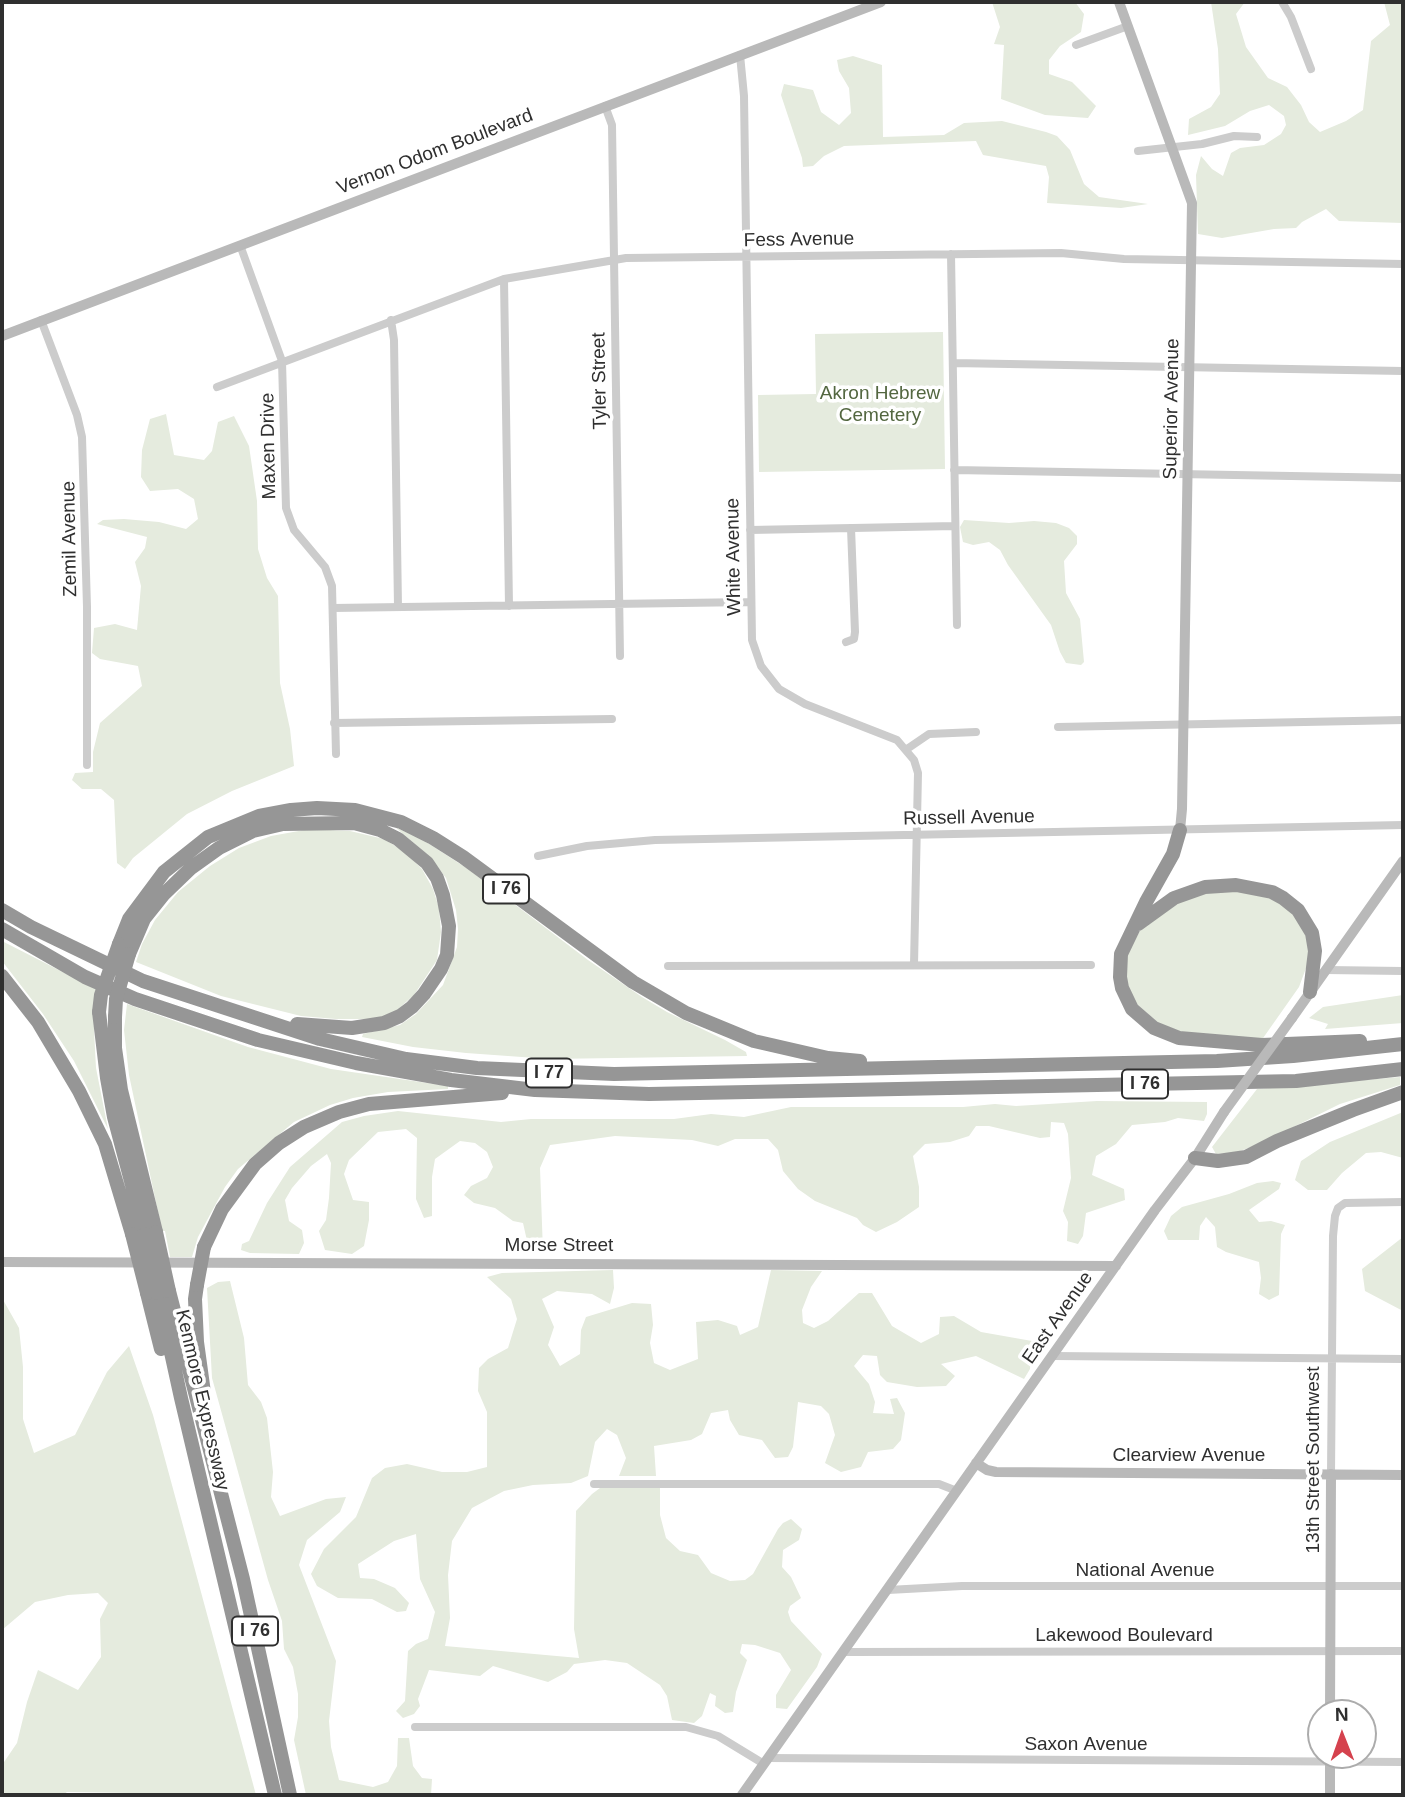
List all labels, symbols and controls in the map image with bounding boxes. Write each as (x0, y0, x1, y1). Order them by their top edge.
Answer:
street label: Vernon Odom Boulevard (334, 104, 536, 200)
street label: Fess Avenue (744, 228, 854, 252)
street label: Tyler Street (588, 332, 612, 430)
street label: Superior Avenue (1159, 338, 1185, 480)
park label: Akron Hebrew Cemetery (820, 383, 940, 427)
street label: Maxen Drive (257, 392, 281, 500)
street label: Zemil Avenue (58, 481, 82, 597)
street label: White Avenue (722, 498, 746, 616)
street label: Russell Avenue (903, 805, 1035, 831)
road number: I 76 (483, 874, 529, 904)
road number: I 77 (526, 1058, 572, 1088)
road number: I 76 (1122, 1070, 1168, 1098)
street label: Morse Street (505, 1235, 613, 1257)
street label: East Avenue (1018, 1267, 1098, 1369)
street label: Kenmore Expressway (170, 1307, 234, 1493)
street label: 13th Street Southwest (1303, 1367, 1325, 1553)
street label: Clearview Avenue (1113, 1445, 1265, 1467)
street label: National Avenue (1075, 1560, 1215, 1582)
road number: I 76 (232, 1616, 278, 1646)
street label: Lakewood Boulevard (1035, 1625, 1213, 1647)
north arrow (1307, 1699, 1377, 1769)
text: N (1335, 1704, 1349, 1725)
street label: Saxon Avenue (1024, 1734, 1148, 1756)

